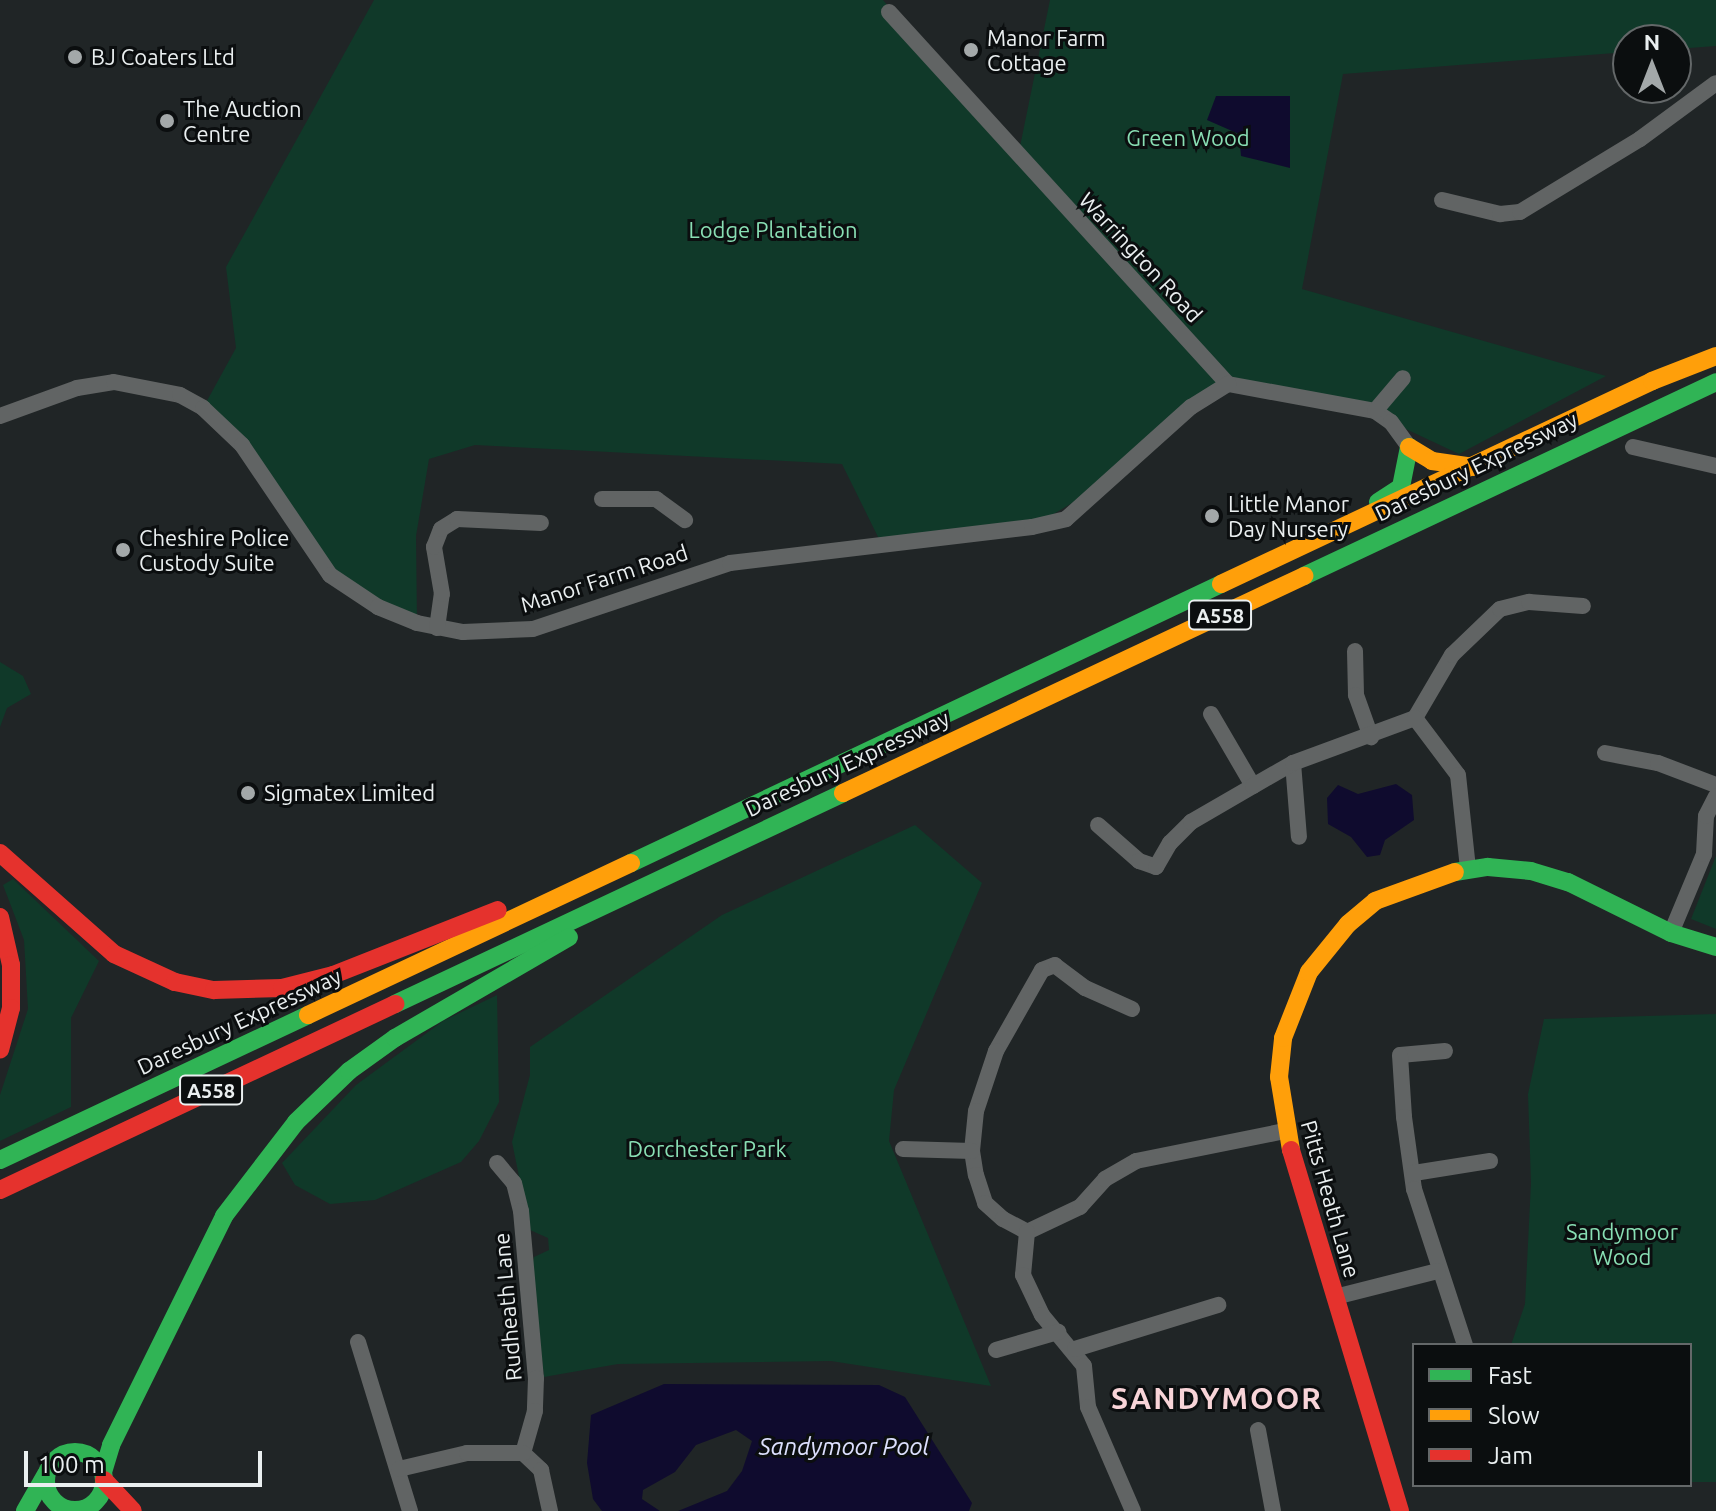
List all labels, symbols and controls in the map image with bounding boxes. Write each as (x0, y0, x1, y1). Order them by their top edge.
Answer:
place label: Manor Farm Cottage (987, 24, 1106, 76)
north arrow (1612, 24, 1692, 104)
text: N (1644, 29, 1660, 54)
marker: Manor Farm Cottage (962, 41, 980, 59)
place label: BJ Coaters Ltd (91, 44, 235, 70)
marker: BJ Coaters Ltd (66, 48, 84, 66)
place label: The Auction Centre (183, 95, 301, 146)
marker: The Auction Centre (158, 112, 176, 130)
park label: Green Wood (1126, 125, 1250, 151)
street label: Warrington Road (1074, 186, 1208, 328)
park label: Lodge Plantation (689, 217, 857, 243)
street label: Daresbury Expressway (1371, 406, 1581, 526)
place label: Little Manor Day Nursery (1228, 490, 1349, 542)
marker: Little Manor Day Nursery (1203, 507, 1221, 525)
place label: Cheshire Police Custody Suite (139, 524, 289, 576)
street label: Manor Farm Road (517, 539, 691, 617)
marker: Cheshire Police Custody Suite (114, 541, 132, 559)
road number: A558 (1188, 599, 1252, 631)
street label: Daresbury Expressway (741, 704, 953, 822)
place label: Sigmatex Limited (264, 780, 435, 806)
marker: Sigmatex Limited (239, 784, 257, 802)
street label: Daresbury Expressway (133, 962, 345, 1080)
road number: A558 (179, 1074, 243, 1106)
street label: Pitts Heath Lane (1296, 1117, 1366, 1281)
park label: Dorchester Park (627, 1136, 787, 1162)
park label: Sandymoor Wood (1566, 1218, 1678, 1270)
street label: Rudheath Lane (487, 1232, 527, 1382)
legend (1412, 1343, 1692, 1487)
text: Fast (1488, 1362, 1532, 1389)
district label: SANDYMOOR (1111, 1380, 1323, 1416)
text: Slow (1488, 1402, 1540, 1429)
water label: Sandymoor Pool (759, 1433, 929, 1461)
scale bar (28, 1435, 266, 1485)
text: Jam (1488, 1442, 1533, 1469)
text: 100 m (38, 1451, 105, 1478)

